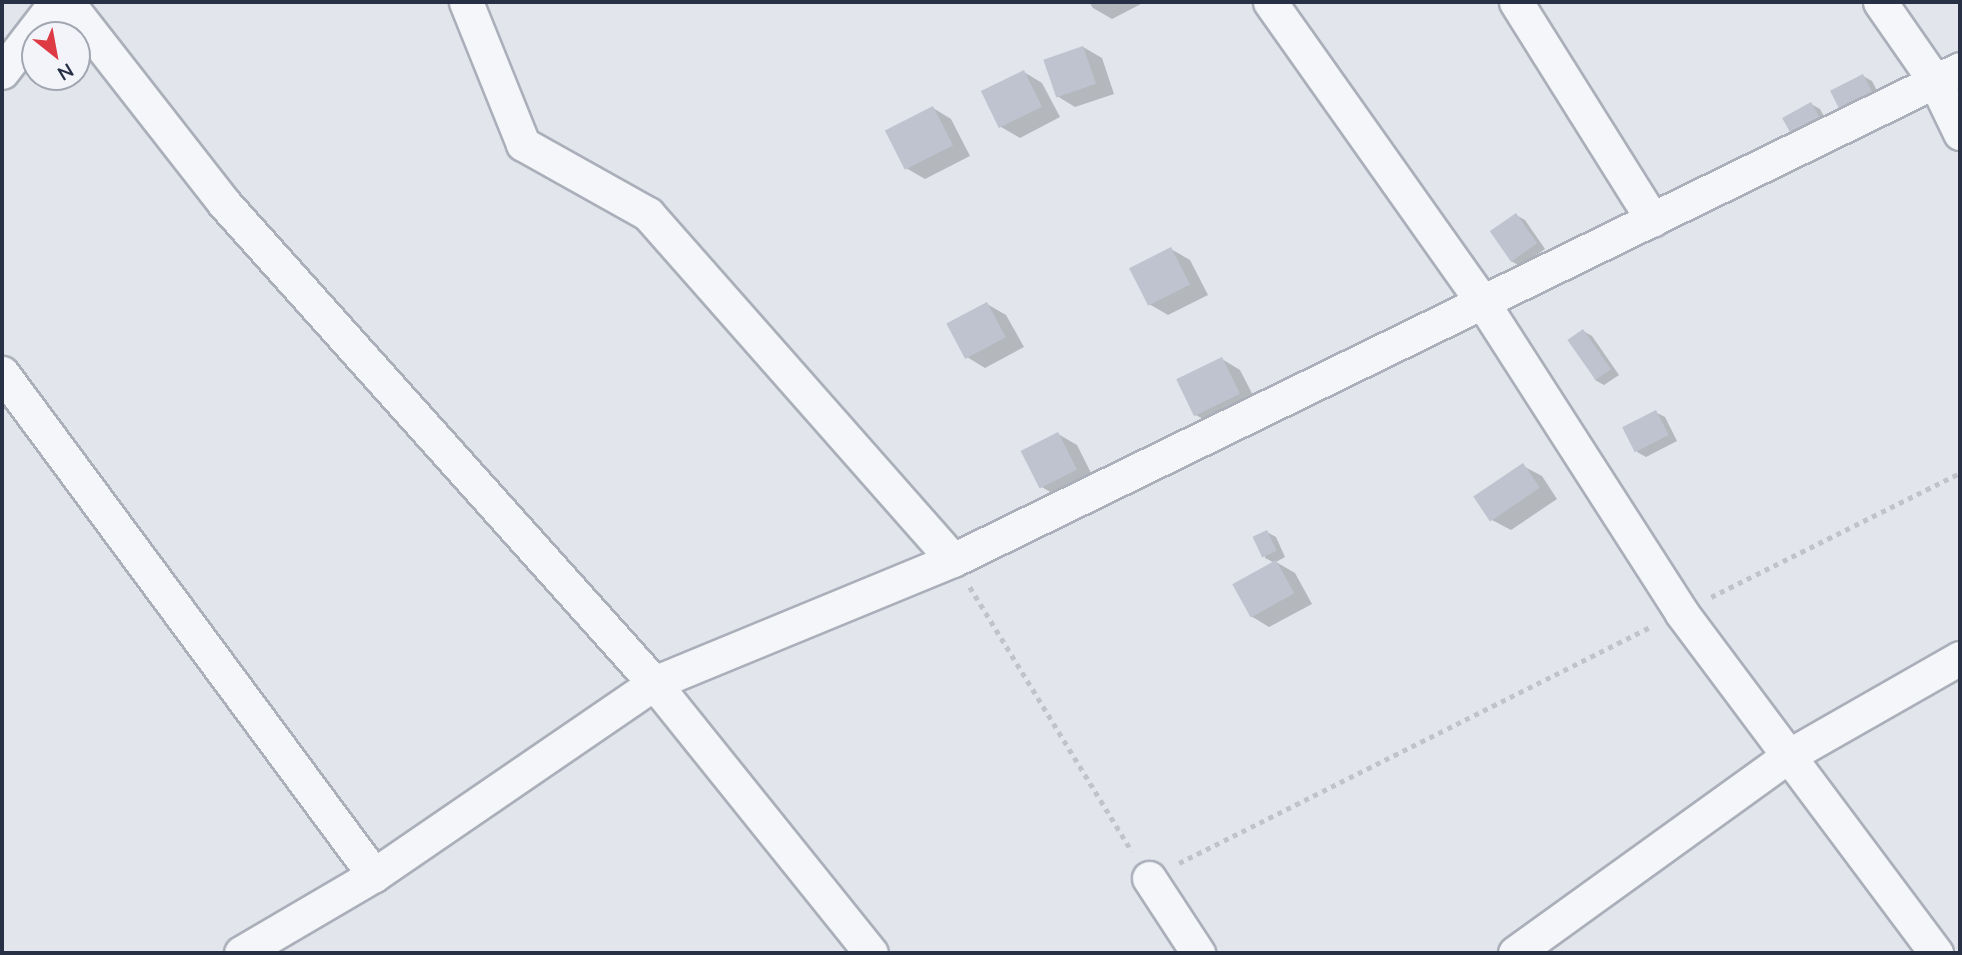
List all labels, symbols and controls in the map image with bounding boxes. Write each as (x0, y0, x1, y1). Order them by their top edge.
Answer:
north arrow (21, 21, 91, 91)
text: N (53, 58, 78, 86)

